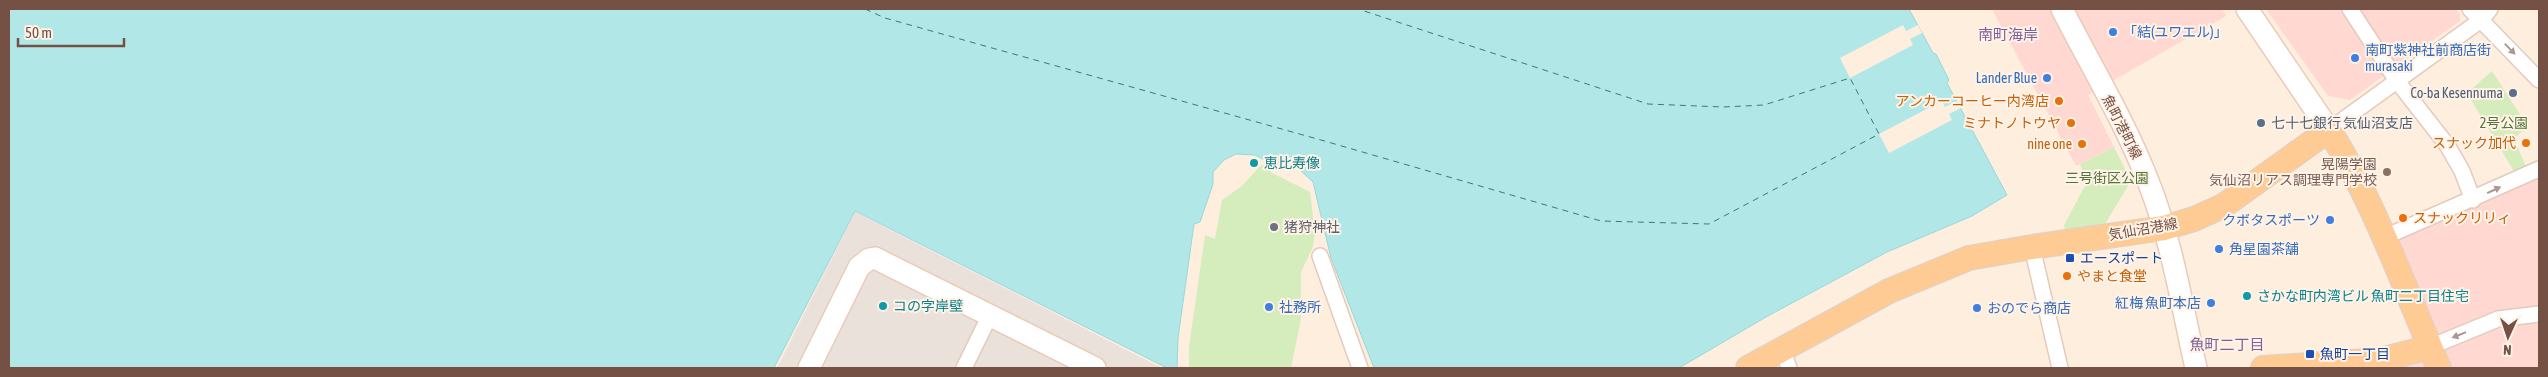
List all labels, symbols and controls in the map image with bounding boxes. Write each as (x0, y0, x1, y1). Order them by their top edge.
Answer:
scale bar (18, 15, 124, 47)
text: 50 m (25, 24, 52, 41)
place label: 「結(ユワエル)」 (2123, 24, 2228, 40)
district label: 南町海岸 (1978, 26, 2038, 43)
marker: 「結(ユワエル)」 (2107, 26, 2119, 38)
place label: 南町紫神社前商店街 murasaki (2365, 42, 2491, 74)
one-way arrow (2504, 43, 2516, 55)
marker: 南町紫神社前商店街 murasaki (2349, 52, 2361, 64)
place label: Lander Blue (1976, 70, 2037, 86)
marker: Lander Blue (2041, 72, 2053, 84)
place label: Co-ba Kesennuma (2410, 85, 2503, 101)
marker: Co-ba Kesennuma (2507, 87, 2519, 99)
street label: 魚町港町線 (2099, 92, 2145, 162)
place label: アンカーコーヒー内湾店 (1896, 93, 2049, 109)
marker: アンカーコーヒー内湾店 (2053, 95, 2065, 107)
place label: ミナトノトウヤ (1963, 115, 2061, 131)
place label: 七十七銀行 気仙沼支店 (2271, 115, 2413, 131)
park label: 2号公園 (2480, 115, 2528, 131)
marker: ミナトノトウヤ (2065, 117, 2077, 129)
marker: 七十七銀行 気仙沼支店 (2255, 117, 2267, 129)
place label: スナック加代 (2432, 135, 2516, 151)
place label: nine one (2027, 136, 2072, 152)
marker: スナック加代 (2520, 137, 2532, 149)
marker: nine one (2076, 138, 2088, 150)
place label: 恵比寿像 (1264, 155, 1320, 171)
place label: 晃陽学園 気仙沼リアス調理専門学校 (2209, 156, 2377, 188)
marker: 恵比寿像 (1248, 157, 1260, 169)
marker: 晃陽学園 気仙沼リアス調理専門学校 (2381, 166, 2393, 178)
park label: 三号街区公園 (2065, 170, 2149, 186)
one-way arrow (2487, 186, 2501, 194)
place label: スナックリリィ (2413, 210, 2511, 226)
place label: クボタスポーツ (2222, 212, 2320, 228)
marker: スナックリリィ (2397, 212, 2409, 224)
marker: クボタスポーツ (2324, 214, 2336, 226)
street label: 気仙沼港線 (2107, 215, 2179, 243)
place label: 猪狩神社 (1284, 219, 1340, 235)
marker: 猪狩神社 (1268, 221, 1280, 233)
place label: 角星園茶舗 (2229, 241, 2299, 257)
marker: 角星園茶舗 (2213, 243, 2225, 255)
place label: エースポート (2080, 250, 2163, 266)
marker: エースポート (2064, 252, 2076, 264)
place label: やまと食堂 (2077, 268, 2147, 284)
marker: やまと食堂 (2061, 270, 2073, 282)
place label: さかな町内湾ビル 魚町二丁目住宅 (2257, 288, 2469, 304)
marker: さかな町内湾ビル 魚町二丁目住宅 (2241, 290, 2253, 302)
place label: 紅梅 魚町本店 (2115, 295, 2201, 311)
marker: 紅梅 魚町本店 (2205, 297, 2217, 309)
place label: コの字岸壁 (893, 298, 963, 314)
place label: 社務所 (1279, 299, 1321, 315)
marker: コの字岸壁 (877, 300, 889, 312)
place label: おのでら商店 (1987, 300, 2071, 316)
marker: 社務所 (1263, 301, 1275, 313)
marker: おのでら商店 (1971, 302, 1983, 314)
north arrow (2483, 312, 2533, 362)
one-way arrow (2452, 331, 2466, 339)
district label: 魚町二丁目 (2189, 336, 2265, 353)
text: N (2503, 342, 2512, 358)
place label: 魚町一丁目 (2320, 346, 2390, 362)
marker: 魚町一丁目 (2304, 348, 2316, 360)

